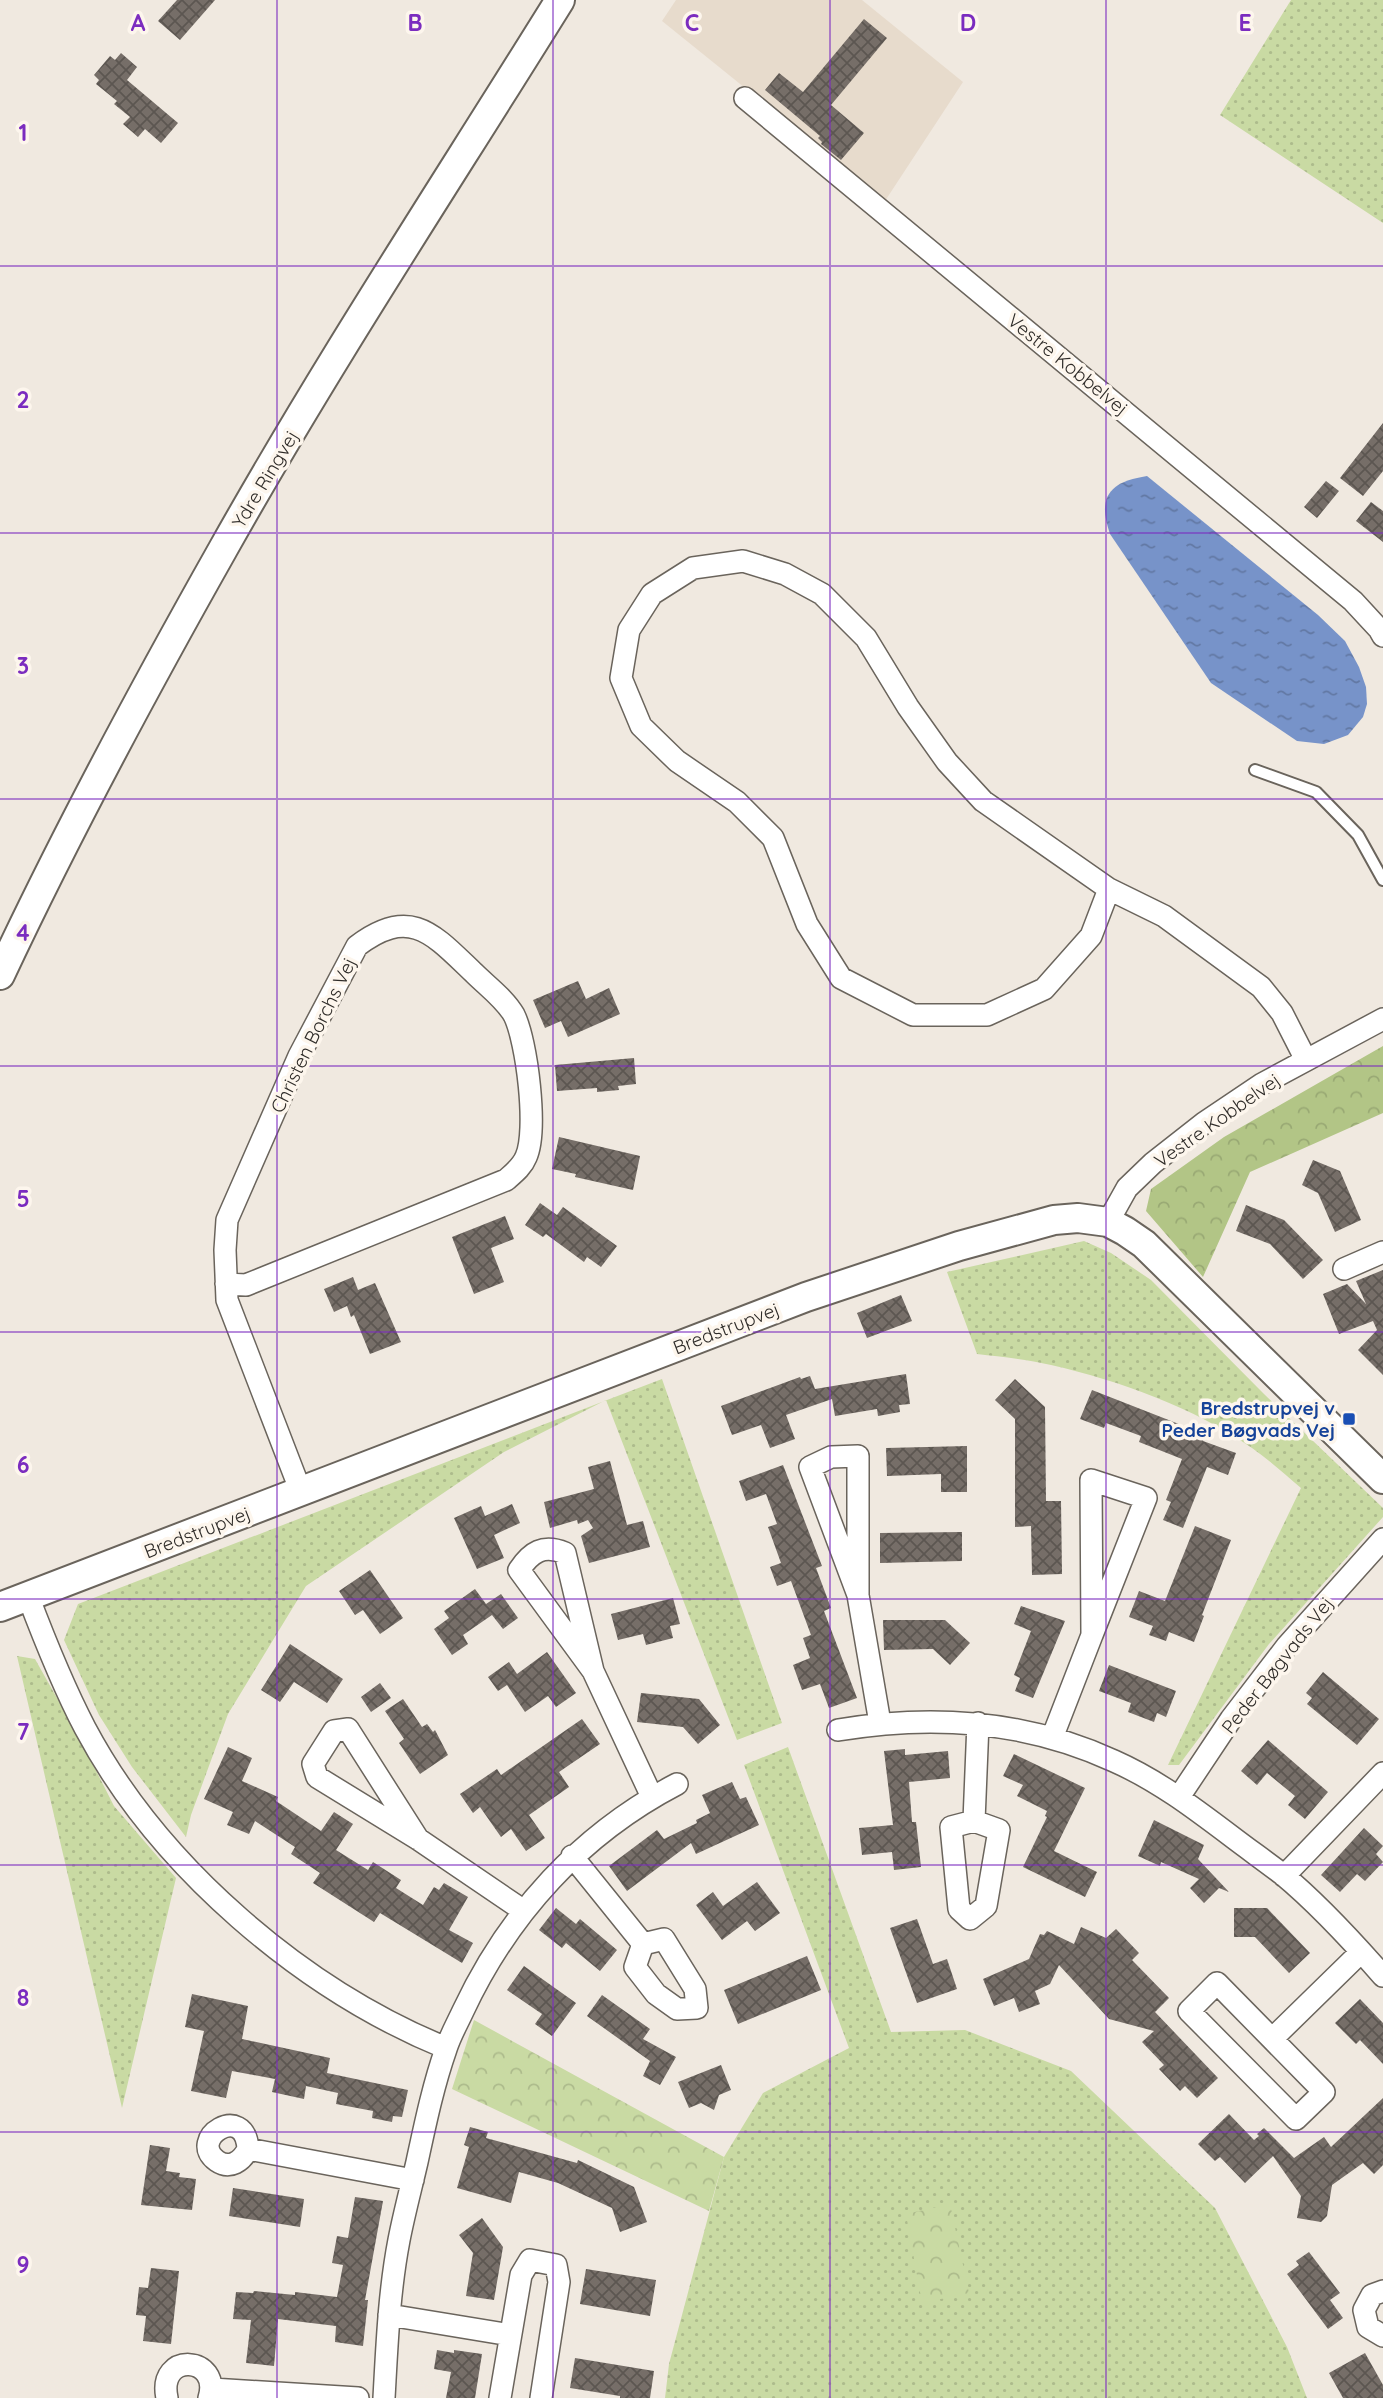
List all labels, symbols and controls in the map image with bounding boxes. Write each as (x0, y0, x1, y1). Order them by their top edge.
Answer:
text: A (131, 8, 146, 37)
text: B (407, 8, 423, 37)
text: C (685, 8, 699, 37)
text: D (960, 8, 976, 37)
text: E (1238, 8, 1252, 37)
text: 1 (19, 118, 27, 147)
street label: Vestre Kobbelvej (1003, 308, 1133, 420)
text: 2 (16, 385, 30, 414)
street label: Ydre Ringvej (226, 426, 304, 532)
text: 3 (17, 651, 29, 680)
text: 4 (16, 918, 30, 947)
street label: Christen Borchs Vej (265, 953, 361, 1117)
street label: Vestre Kobbelvej (1149, 1068, 1285, 1172)
text: 5 (16, 1184, 30, 1213)
street label: Bredstrupvej (669, 1297, 783, 1359)
place label: Bredstrupvej v Peder Bøgvads Vej (1162, 1396, 1335, 1442)
marker: Bredstrupvej v Peder Bøgvads Vej (1341, 1411, 1357, 1427)
text: 6 (17, 1450, 29, 1479)
street label: Bredstrupvej (140, 1501, 254, 1563)
street label: Peder Bøgvads Vej (1216, 1592, 1338, 1738)
text: 7 (17, 1717, 30, 1746)
text: 8 (17, 1983, 29, 2012)
text: 9 (16, 2250, 30, 2279)

